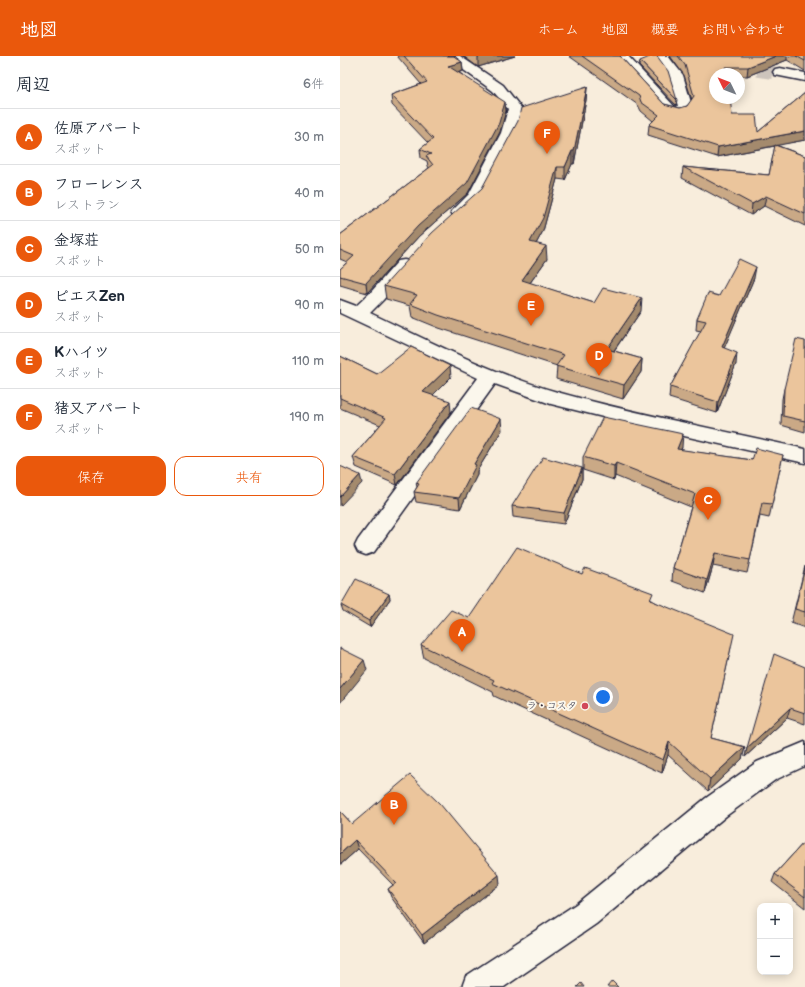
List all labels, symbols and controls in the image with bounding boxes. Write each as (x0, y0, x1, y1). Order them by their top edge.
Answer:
text: 地図 (20, 19, 58, 42)
text: ホーム (538, 21, 579, 38)
text: 地図 (601, 21, 629, 38)
text: 概要 (651, 21, 679, 38)
text: お問い合わせ (701, 21, 785, 38)
north arrow (709, 68, 745, 104)
text: 周辺 (16, 75, 50, 95)
text: 6件 (303, 76, 324, 92)
text: 佐原アパート (54, 119, 143, 138)
pin: F (534, 121, 560, 154)
text: A (25, 129, 33, 145)
text: 30 m (294, 129, 324, 145)
text: スポット (54, 141, 106, 157)
text: フローレンス (54, 175, 143, 194)
text: B (24, 185, 34, 201)
text: 40 m (294, 185, 324, 201)
text: レストラン (54, 197, 120, 213)
text: 金塚荘 (54, 231, 99, 250)
text: C (24, 241, 34, 257)
text: 50 m (295, 241, 324, 257)
text: スポット (54, 253, 106, 269)
text: ピエスZen (54, 287, 125, 306)
pin: E (518, 293, 544, 326)
text: D (24, 297, 34, 313)
text: 90 m (295, 297, 324, 313)
text: スポット (54, 309, 106, 325)
text: Kハイツ (54, 343, 109, 362)
pin: D (586, 343, 612, 376)
text: E (25, 353, 33, 369)
text: 110 m (292, 353, 324, 369)
text: スポット (54, 365, 106, 381)
text: 猪又アパート (54, 399, 143, 418)
text: F (25, 409, 33, 425)
text: 190 m (290, 409, 324, 425)
text: スポット (54, 421, 106, 437)
button: 保存 (16, 456, 166, 496)
button: 共有 (174, 456, 324, 496)
pin: C (695, 487, 721, 520)
pin: A (449, 619, 475, 652)
your location (593, 687, 613, 707)
place label: ラ・コスタ (527, 700, 577, 712)
marker: ラ・コスタ (580, 701, 590, 711)
pin: B (381, 792, 407, 825)
map controls (757, 903, 793, 975)
button: + (757, 903, 793, 939)
button: − (757, 939, 793, 975)

